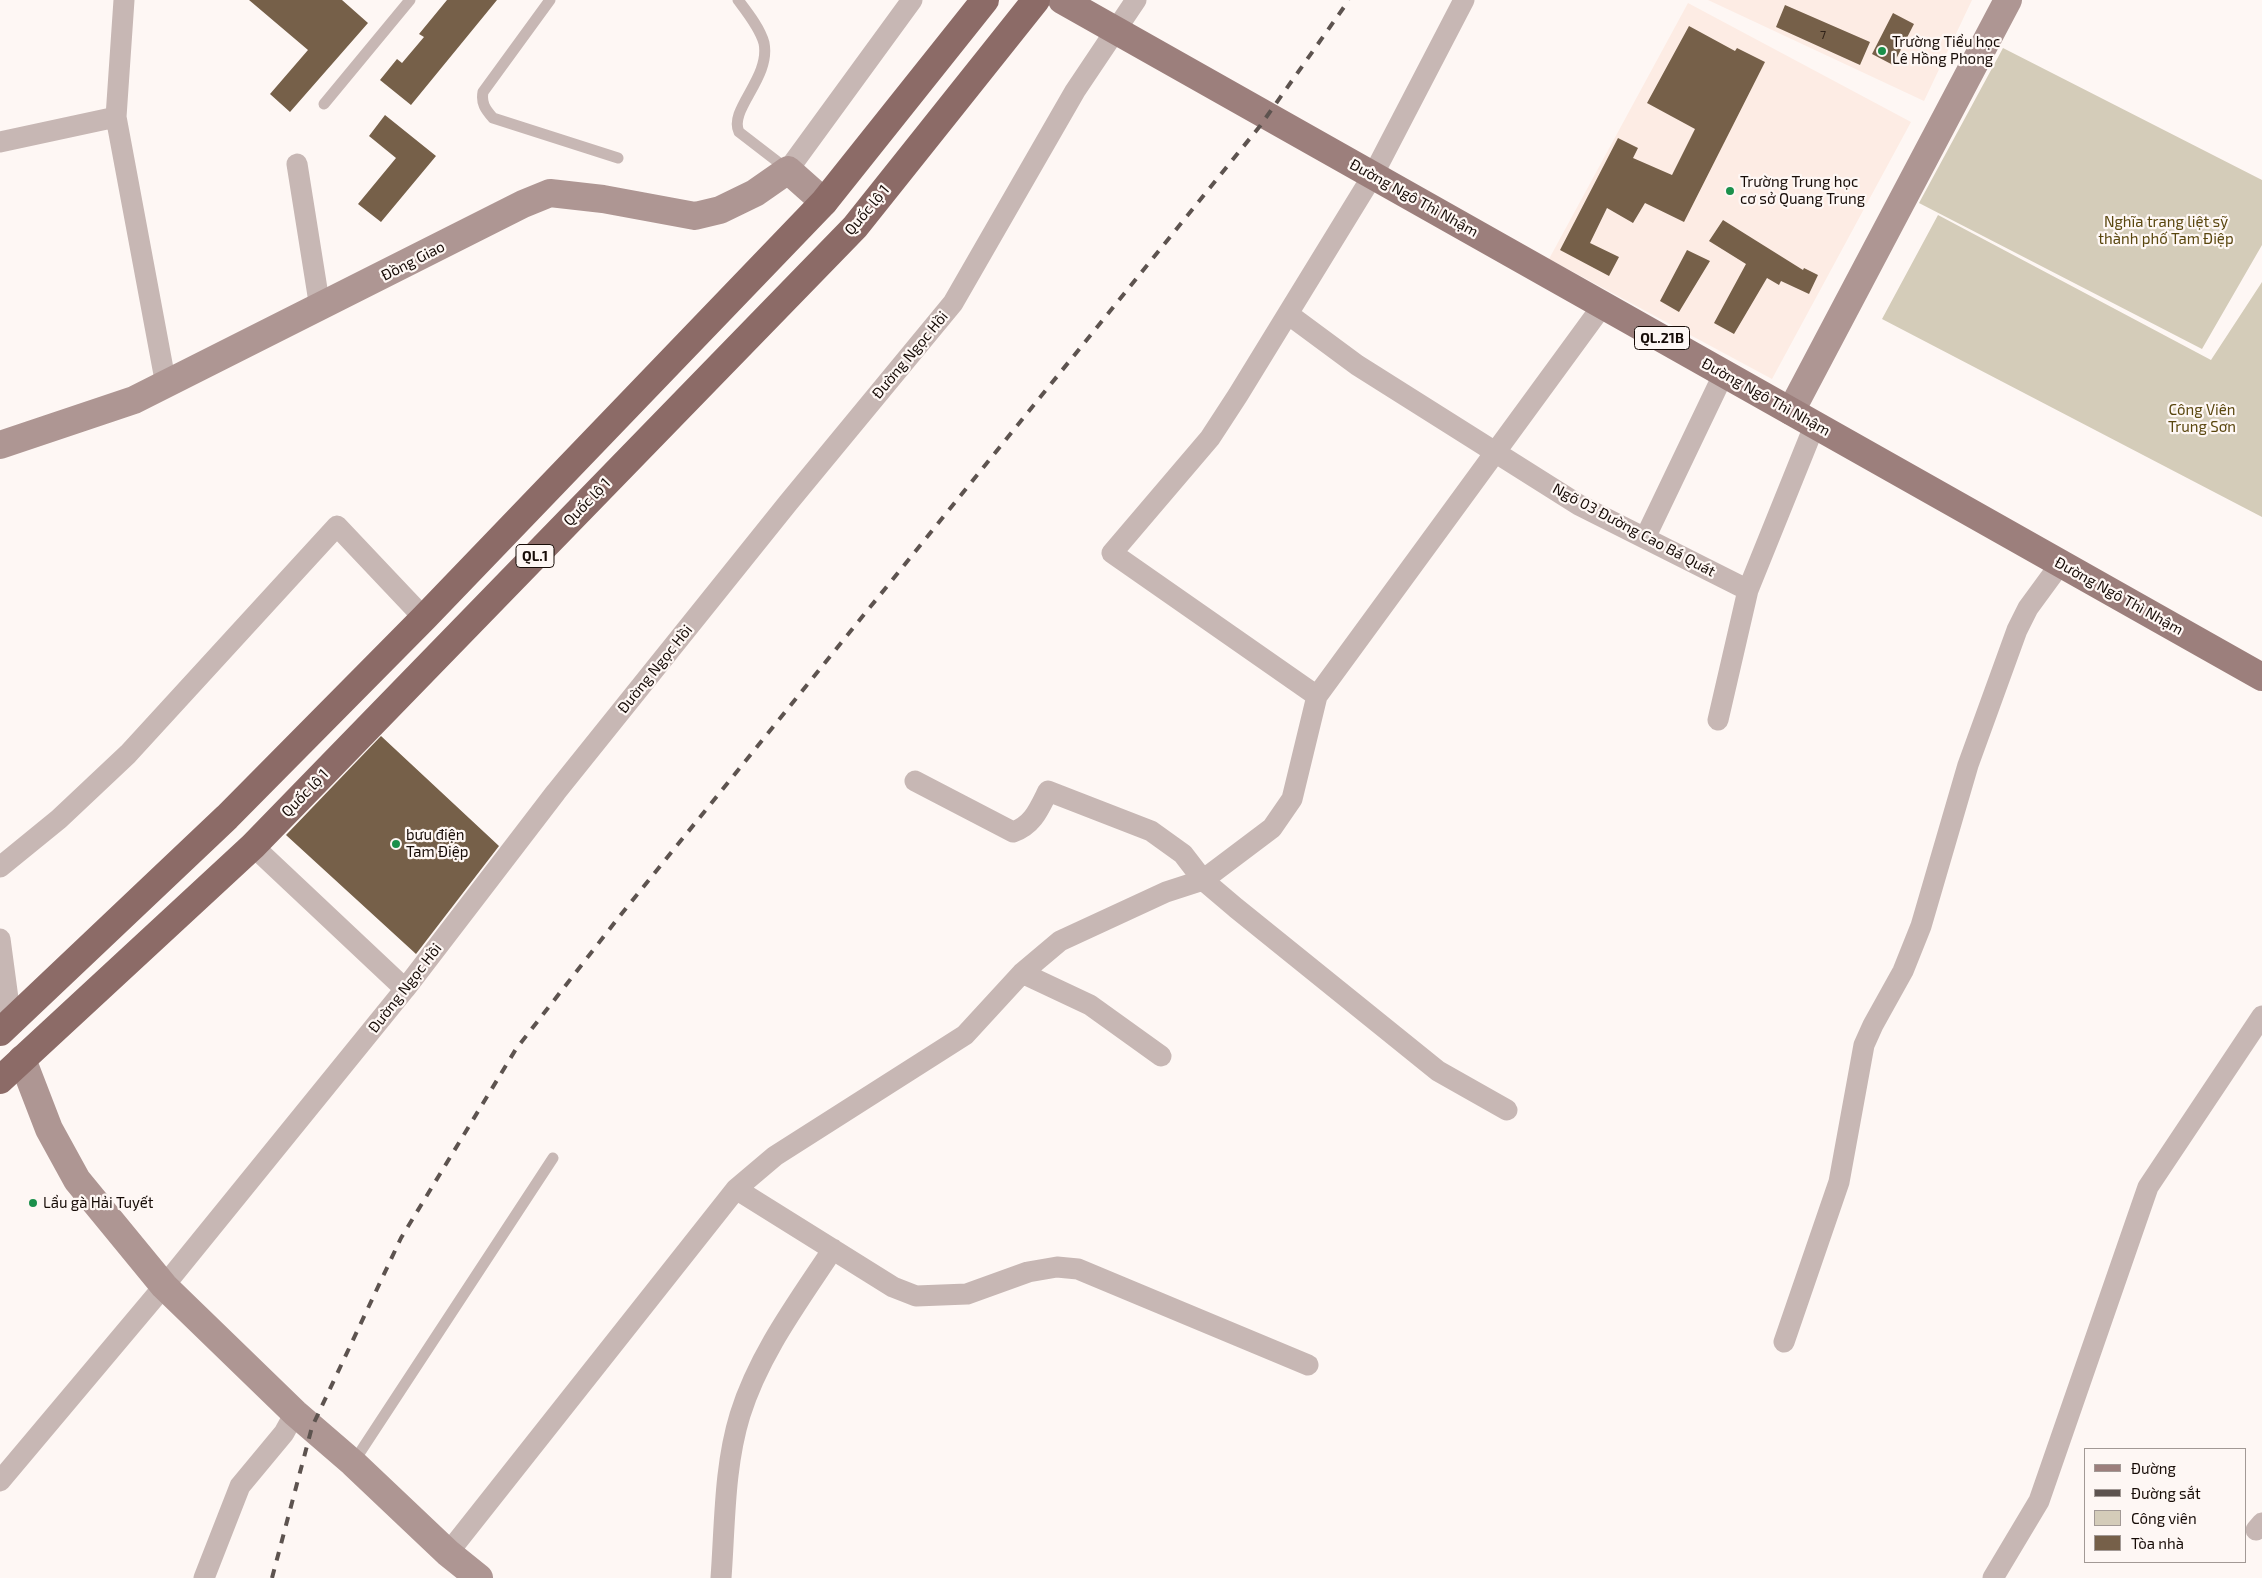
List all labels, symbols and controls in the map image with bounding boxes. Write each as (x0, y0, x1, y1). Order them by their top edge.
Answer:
house number: 7 (1820, 28, 1826, 42)
place label: Trường Tiểu học Lê Hồng Phong (1892, 33, 2000, 68)
marker: Trường Tiểu học Lê Hồng Phong (1876, 45, 1888, 57)
street label: Đường Ngô Thì Nhậm (1347, 155, 1481, 241)
place label: Trường Trung học cơ sở Quang Trung (1740, 173, 1865, 208)
street label: Quốc lộ 1 (841, 181, 893, 239)
marker: Trường Trung học cơ sở Quang Trung (1724, 185, 1736, 197)
park label: Nghĩa trang liệt sỹ thành phố Tam Điệp (2098, 213, 2234, 248)
street label: Đồng Giao (378, 237, 448, 285)
street label: Đường Ngọc Hồi (868, 308, 952, 402)
road number: QL.21B (1634, 326, 1690, 349)
street label: Đường Ngô Thì Nhậm (1699, 354, 1833, 440)
park label: Công Viên Trung Sơn (2168, 401, 2236, 436)
street label: Quốc lộ 1 (560, 474, 614, 530)
street label: Ngõ 03 Đường Cao Bá Quát (1550, 479, 1718, 581)
road number: QL.1 (516, 544, 554, 568)
street label: Đường Ngô Thì Nhậm (2052, 553, 2186, 639)
street label: Đường Ngọc Hồi (614, 621, 696, 717)
street label: Quốc lộ 1 (278, 765, 332, 821)
place label: bưu điện Tam Điệp (406, 826, 469, 861)
marker: bưu điện Tam Điệp (390, 838, 402, 850)
street label: Đường Ngọc Hồi (365, 940, 445, 1036)
place label: Lẩu gà Hải Tuyết (43, 1194, 154, 1212)
marker: Lẩu gà Hải Tuyết (27, 1197, 39, 1209)
legend (2084, 1448, 2247, 1563)
text: Đường (2131, 1459, 2176, 1477)
text: Đường sắt (2131, 1484, 2201, 1502)
text: Công viên (2131, 1509, 2197, 1527)
text: Tòa nhà (2131, 1534, 2184, 1552)

